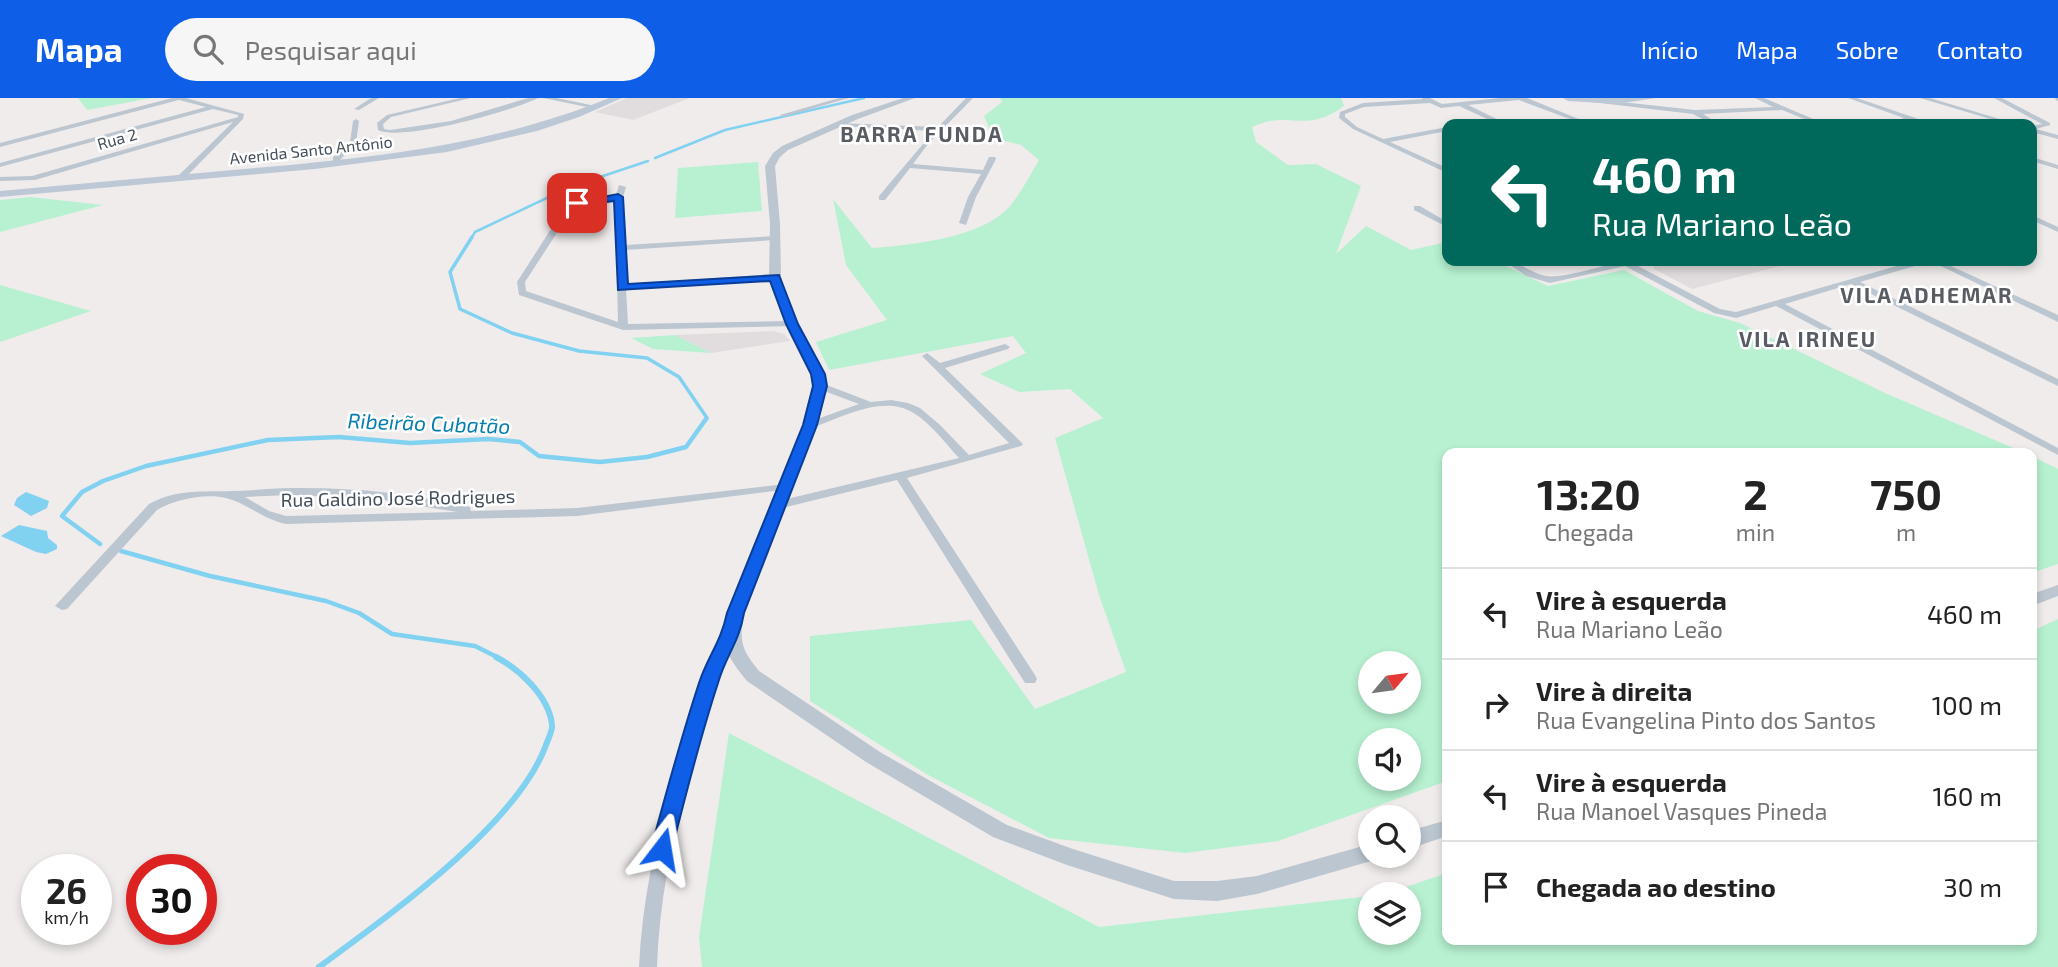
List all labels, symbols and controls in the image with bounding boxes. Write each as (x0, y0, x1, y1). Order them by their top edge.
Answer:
search box (165, 18, 655, 81)
text: Mapa (35, 29, 123, 69)
icon: search (189, 30, 227, 68)
text: Pesquisar aqui (245, 34, 417, 65)
text: Início (1641, 35, 1698, 64)
text: Mapa (1736, 35, 1798, 64)
text: Sobre (1836, 35, 1899, 64)
text: Contato (1937, 35, 2023, 64)
district label: BARRA FUNDA (840, 121, 1004, 146)
street label: Rua 2 (95, 124, 139, 153)
street label: Avenida Santo Antônio (229, 132, 393, 168)
text: 460 m (1592, 144, 1737, 203)
icon: left (1477, 147, 1568, 238)
pin (547, 173, 607, 233)
icon: arrive (558, 184, 596, 222)
text: Rua Mariano Leão (1592, 204, 1852, 242)
district label: VILA ADHEMAR (1840, 282, 2014, 307)
district label: VILA IRINEU (1739, 326, 1877, 351)
water label: Ribeirão Cubatão (347, 407, 511, 438)
text: 13:20 (1537, 468, 1641, 518)
text: 2 (1743, 468, 1768, 518)
text: 750 (1870, 468, 1942, 518)
street label: Rua Galdino José Rodrigues (280, 484, 516, 511)
text: Chegada (1544, 518, 1634, 546)
text: min (1736, 518, 1775, 546)
text: m (1896, 518, 1916, 546)
text: Vire à esquerda (1536, 584, 1727, 615)
icon: left (1477, 595, 1515, 633)
text: 460 m (1927, 598, 2002, 629)
text: Rua Mariano Leão (1536, 615, 1723, 643)
north arrow (1358, 651, 1421, 714)
map controls (1358, 651, 1421, 945)
text: Vire à direita (1536, 675, 1692, 706)
icon: right (1477, 686, 1515, 724)
text: 100 m (1932, 689, 2002, 720)
text: Rua Evangelina Pinto dos Santos (1536, 706, 1876, 734)
button: sound (1358, 728, 1421, 791)
text: Vire à esquerda (1536, 766, 1727, 797)
icon: left (1477, 777, 1515, 815)
text: 160 m (1933, 780, 2002, 811)
text: Rua Manoel Vasques Pineda (1536, 797, 1827, 825)
button: search (1358, 805, 1421, 868)
position arrow (625, 812, 699, 886)
speed limit sign: 30 (126, 854, 217, 945)
icon: arrive (1477, 868, 1515, 906)
text: 26 (46, 869, 87, 911)
text: Chegada ao destino (1536, 871, 1776, 902)
text: 30 m (1943, 871, 2002, 902)
button: layers (1358, 882, 1421, 945)
text: km/h (44, 906, 89, 928)

